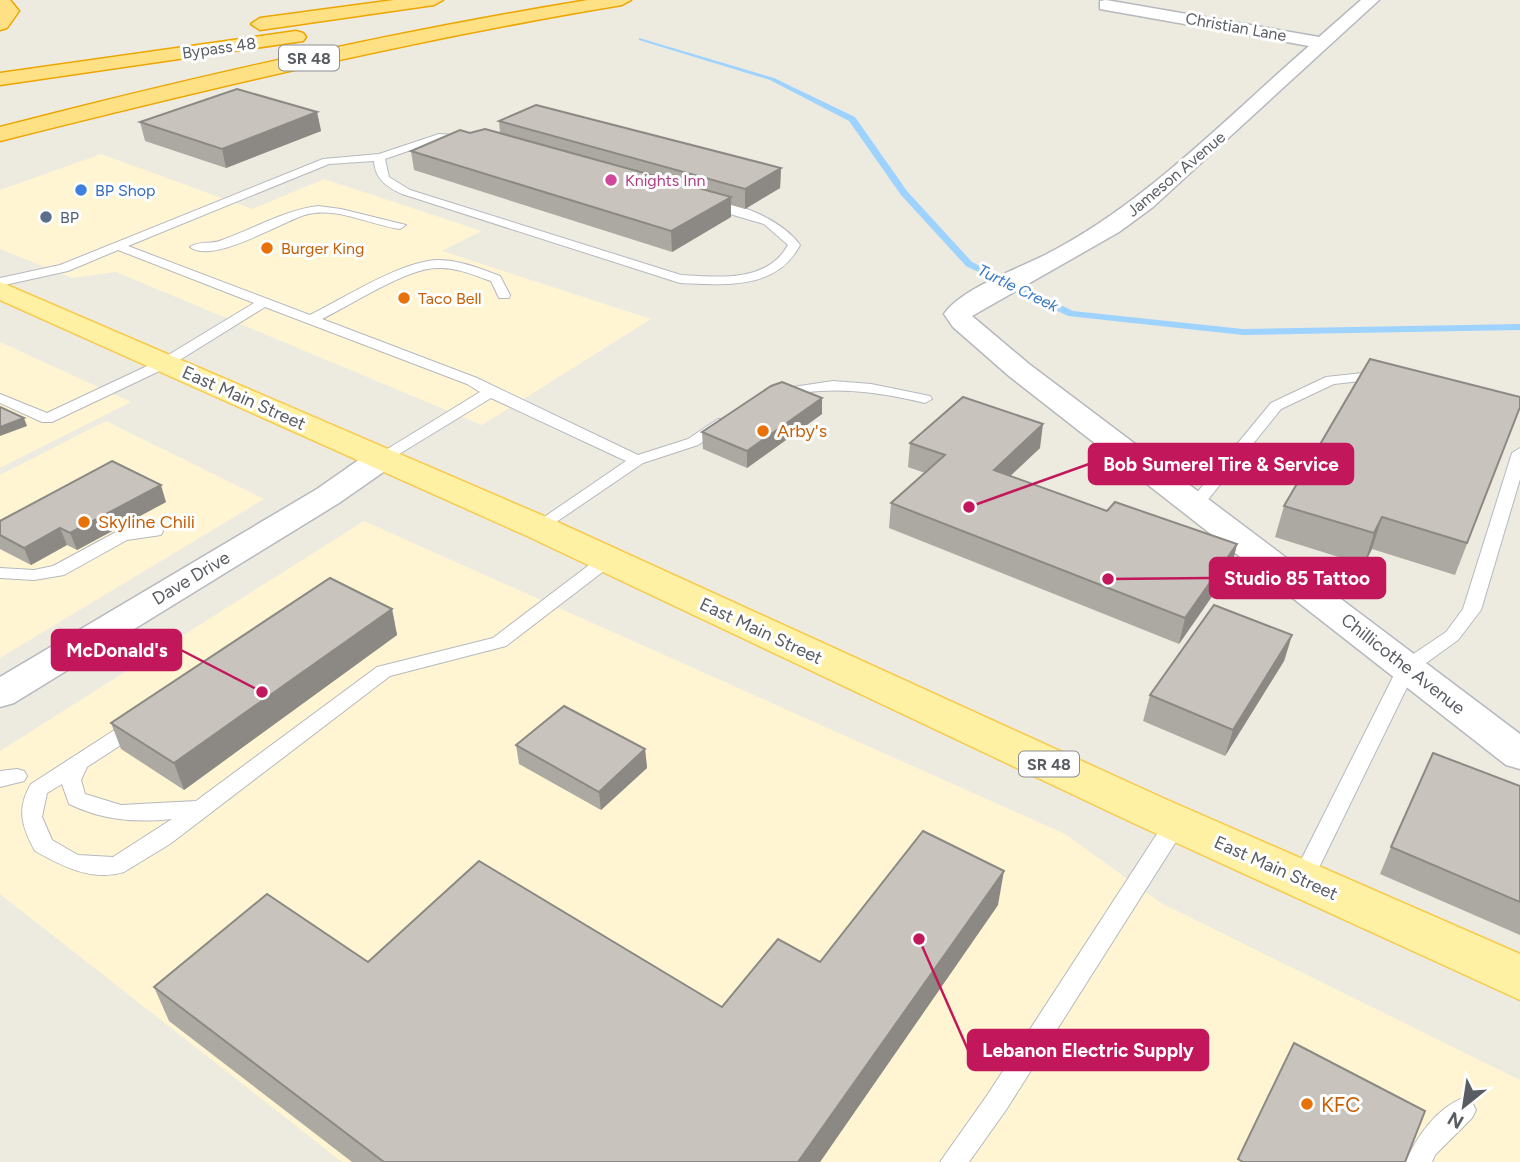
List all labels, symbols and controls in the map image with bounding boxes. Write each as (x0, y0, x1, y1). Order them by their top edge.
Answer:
street label: Christian Lane (1184, 9, 1288, 45)
street label: Bypass 48 (181, 33, 257, 63)
road number: SR 48 (279, 46, 339, 71)
street label: Jameson Avenue (1123, 127, 1229, 221)
place label: Knights Inn (625, 171, 705, 190)
marker: Knights Inn (603, 172, 619, 188)
place label: BP Shop (95, 181, 155, 200)
marker: BP Shop (73, 182, 89, 198)
place label: BP (60, 208, 79, 227)
marker: BP (38, 209, 54, 225)
place label: Burger King (281, 239, 364, 258)
marker: Burger King (259, 240, 275, 256)
water label: Turtle Creek (975, 260, 1062, 316)
place label: Taco Bell (418, 289, 481, 308)
marker: Taco Bell (396, 290, 412, 306)
street label: East Main Street (179, 361, 309, 435)
place label: Arby's (777, 420, 827, 442)
marker: Arby's (755, 423, 771, 439)
callout: Bob Sumerel Tire & Service (1089, 444, 1353, 484)
text: Bob Sumerel Tire & Service (1103, 453, 1339, 476)
place label: Skyline Chili (98, 511, 195, 533)
marker: Skyline Chili (76, 514, 92, 530)
street label: Dave Drive (148, 546, 234, 610)
callout: Studio 85 Tattoo (1210, 558, 1385, 598)
text: Studio 85 Tattoo (1224, 567, 1370, 590)
street label: East Main Street (696, 593, 826, 669)
street label: Chillicothe Avenue (1337, 609, 1470, 719)
callout: McDonald's (52, 630, 181, 670)
text: McDonald's (66, 639, 168, 662)
road number: SR 48 (1019, 751, 1079, 776)
street label: East Main Street (1211, 831, 1341, 905)
callout: Lebanon Electric Supply (968, 1030, 1208, 1070)
text: Lebanon Electric Supply (982, 1039, 1194, 1062)
north arrow (1429, 1071, 1499, 1141)
place label: KFC (1321, 1092, 1360, 1117)
marker: KFC (1299, 1096, 1315, 1112)
text: N (1444, 1107, 1468, 1134)

